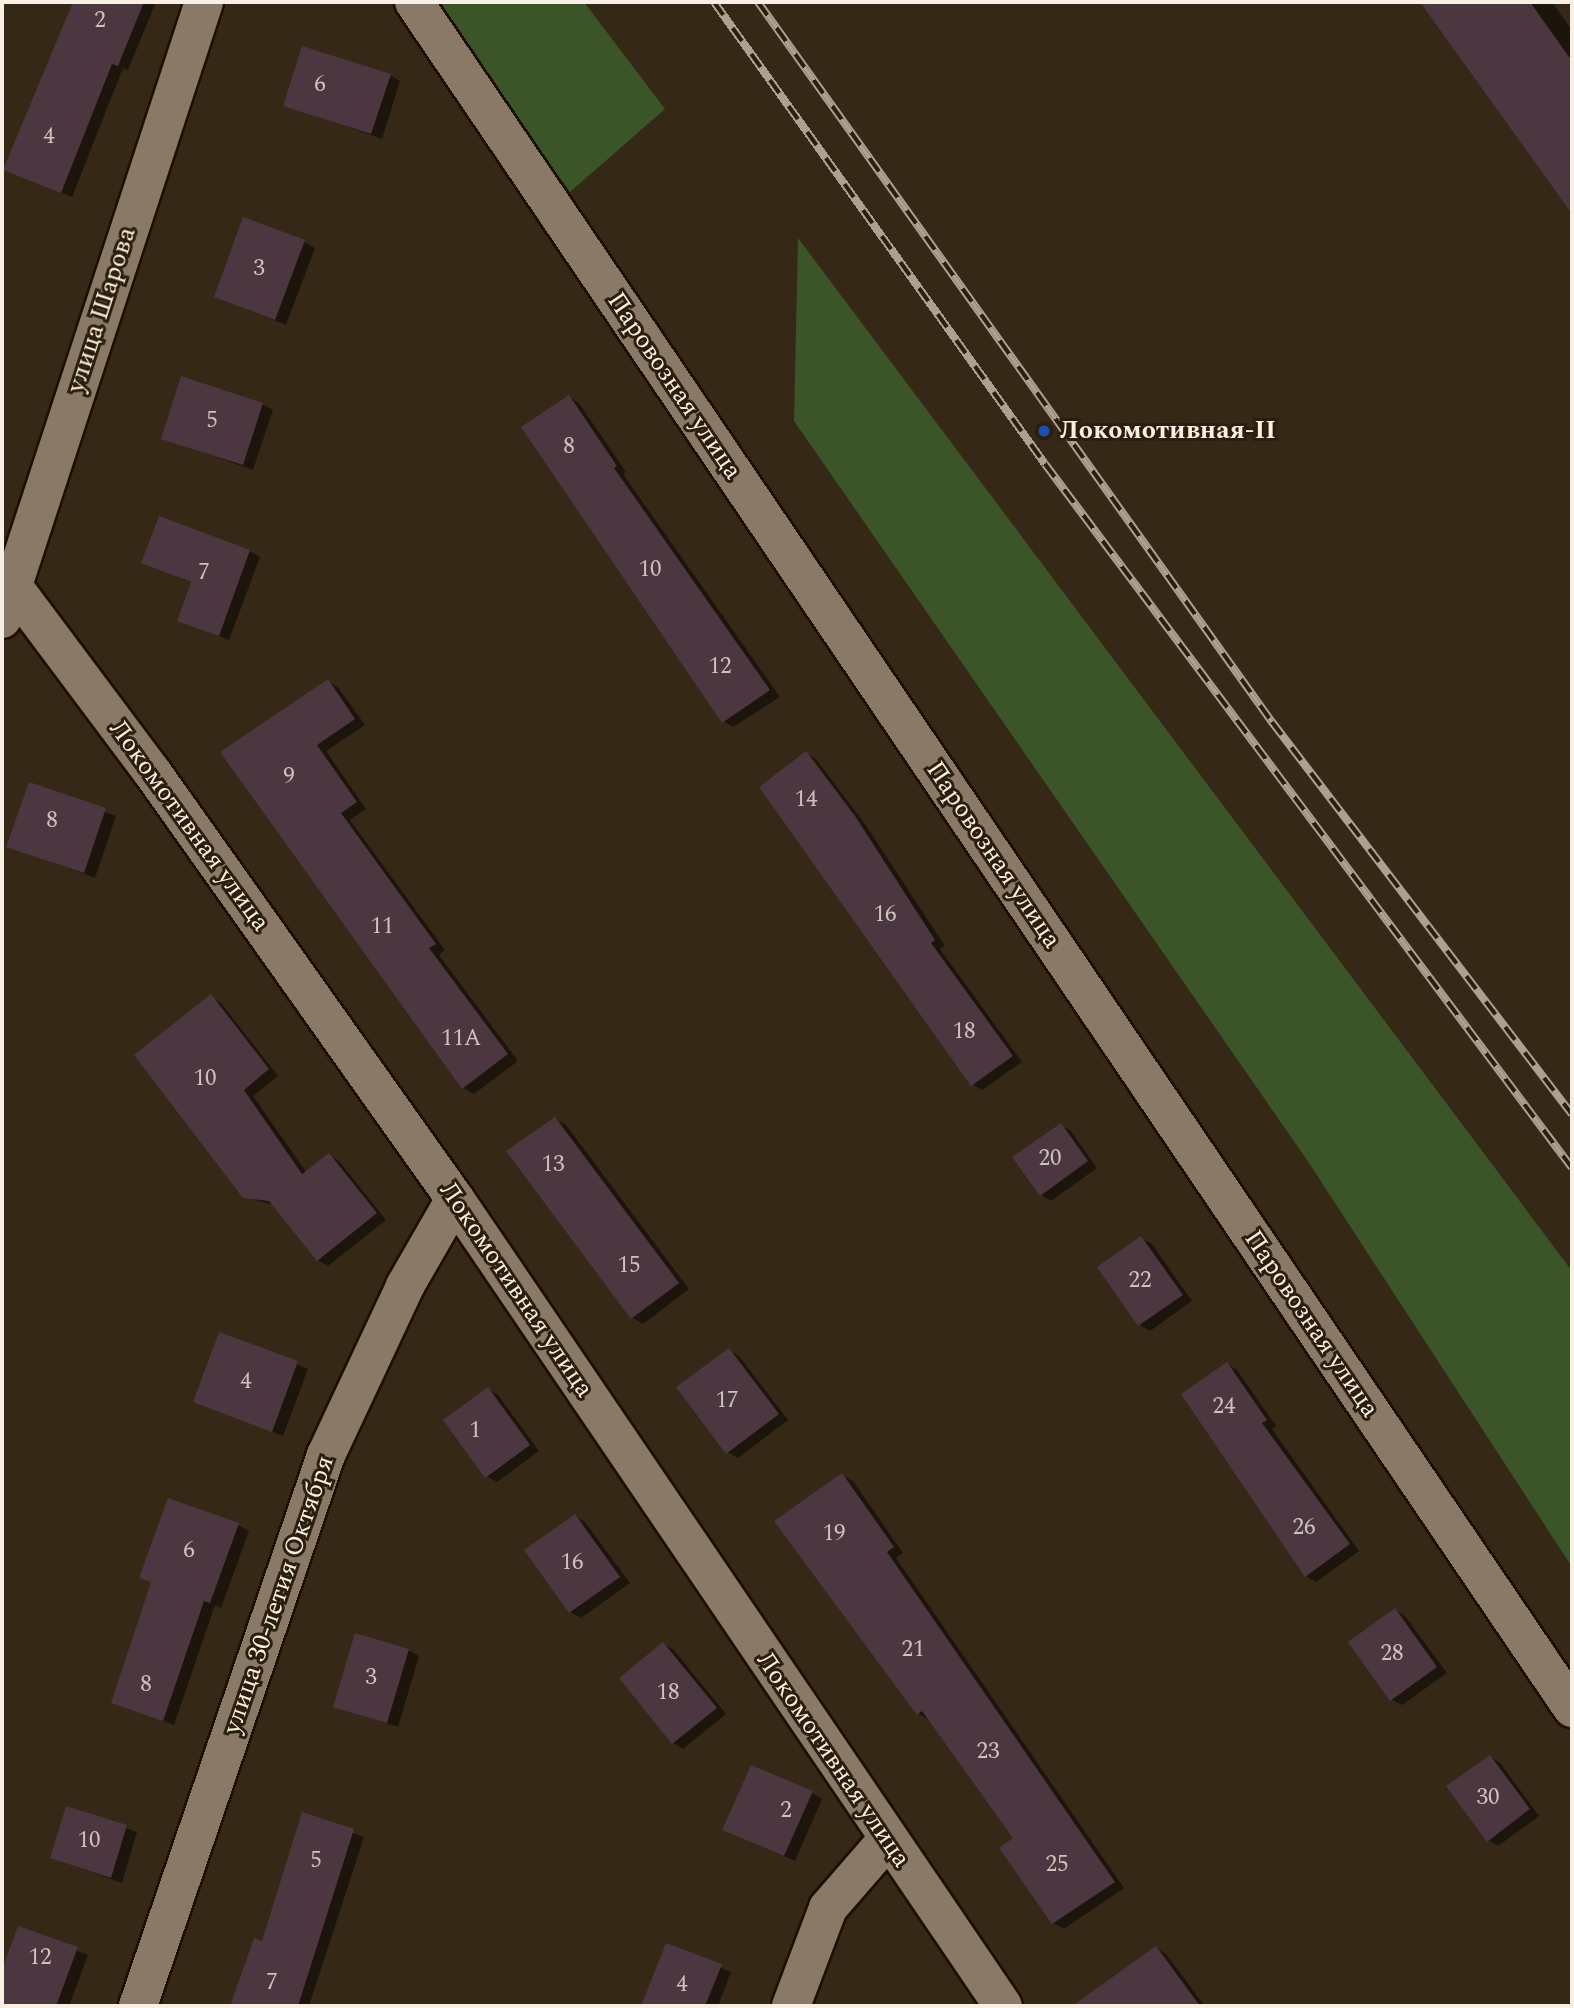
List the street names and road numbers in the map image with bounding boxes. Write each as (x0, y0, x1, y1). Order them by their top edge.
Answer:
street label: улица Шарова (61, 223, 143, 397)
street label: Паровозная улица (600, 286, 748, 486)
street label: Локомотивная улица (102, 714, 276, 938)
street label: Паровозная улица (919, 755, 1067, 955)
street label: Локомотивная улица (432, 1176, 600, 1404)
street label: Паровозная улица (1237, 1224, 1385, 1424)
street label: улица 30-летия Октября (217, 1452, 341, 1738)
street label: Локомотивная улица (749, 1646, 917, 1874)

